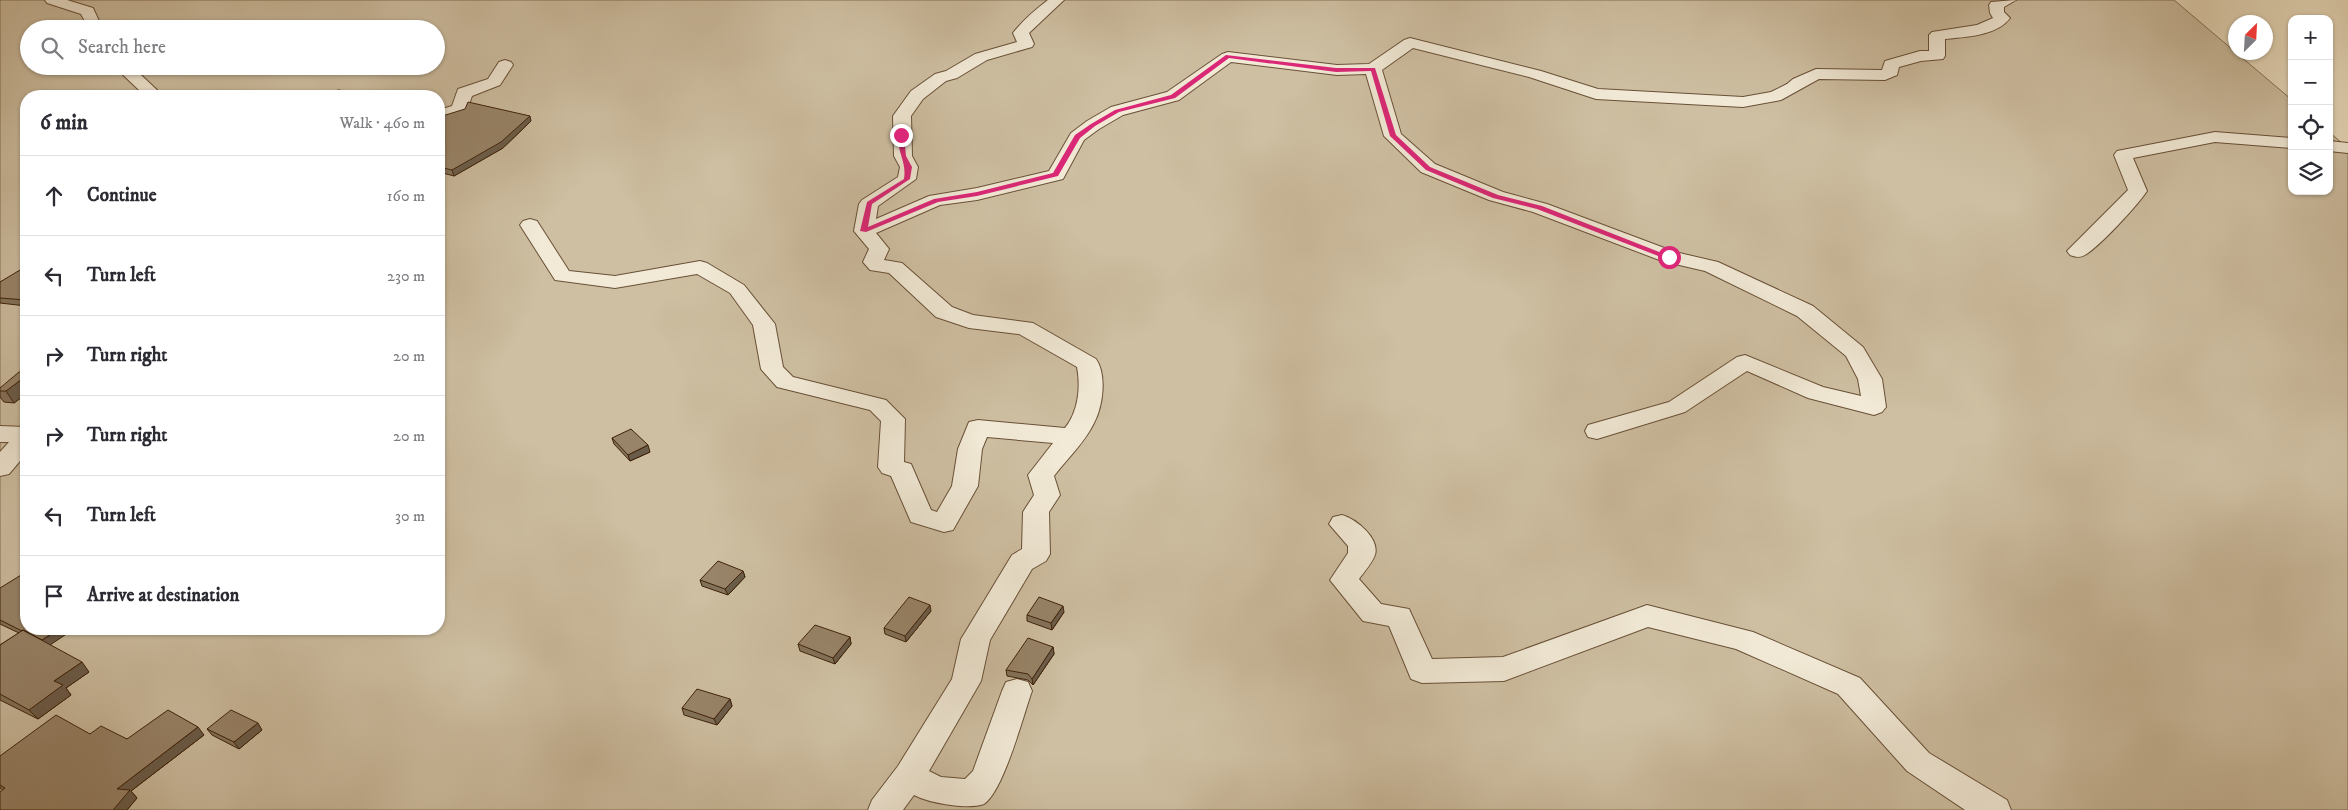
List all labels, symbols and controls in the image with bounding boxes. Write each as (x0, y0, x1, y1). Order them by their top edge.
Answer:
north arrow (2228, 15, 2273, 60)
map controls (2288, 15, 2333, 195)
button: + (2288, 15, 2333, 60)
search box (20, 20, 445, 75)
icon: search (38, 34, 66, 62)
text: Search here (78, 36, 166, 59)
button: − (2288, 60, 2333, 105)
button: locate (2288, 105, 2333, 150)
text: 6 min (40, 110, 88, 136)
text: Walk · 460 m (339, 113, 425, 133)
route end (890, 124, 913, 147)
button: layers (2288, 150, 2333, 195)
icon: ahead (40, 182, 68, 210)
text: Continue (87, 184, 157, 207)
text: 160 m (387, 186, 425, 206)
route start (1658, 246, 1681, 269)
icon: left (40, 262, 68, 290)
text: Turn left (87, 264, 156, 287)
text: 230 m (387, 266, 425, 286)
icon: right (40, 342, 68, 370)
text: Turn right (87, 344, 167, 367)
text: 20 m (393, 346, 425, 366)
icon: right (40, 422, 68, 450)
text: Turn right (87, 424, 167, 447)
text: 20 m (393, 426, 425, 446)
icon: left (40, 502, 68, 530)
text: Turn left (87, 504, 156, 527)
text: 30 m (395, 506, 425, 526)
icon: arrive (40, 582, 68, 610)
text: Arrive at destination (87, 584, 239, 607)

